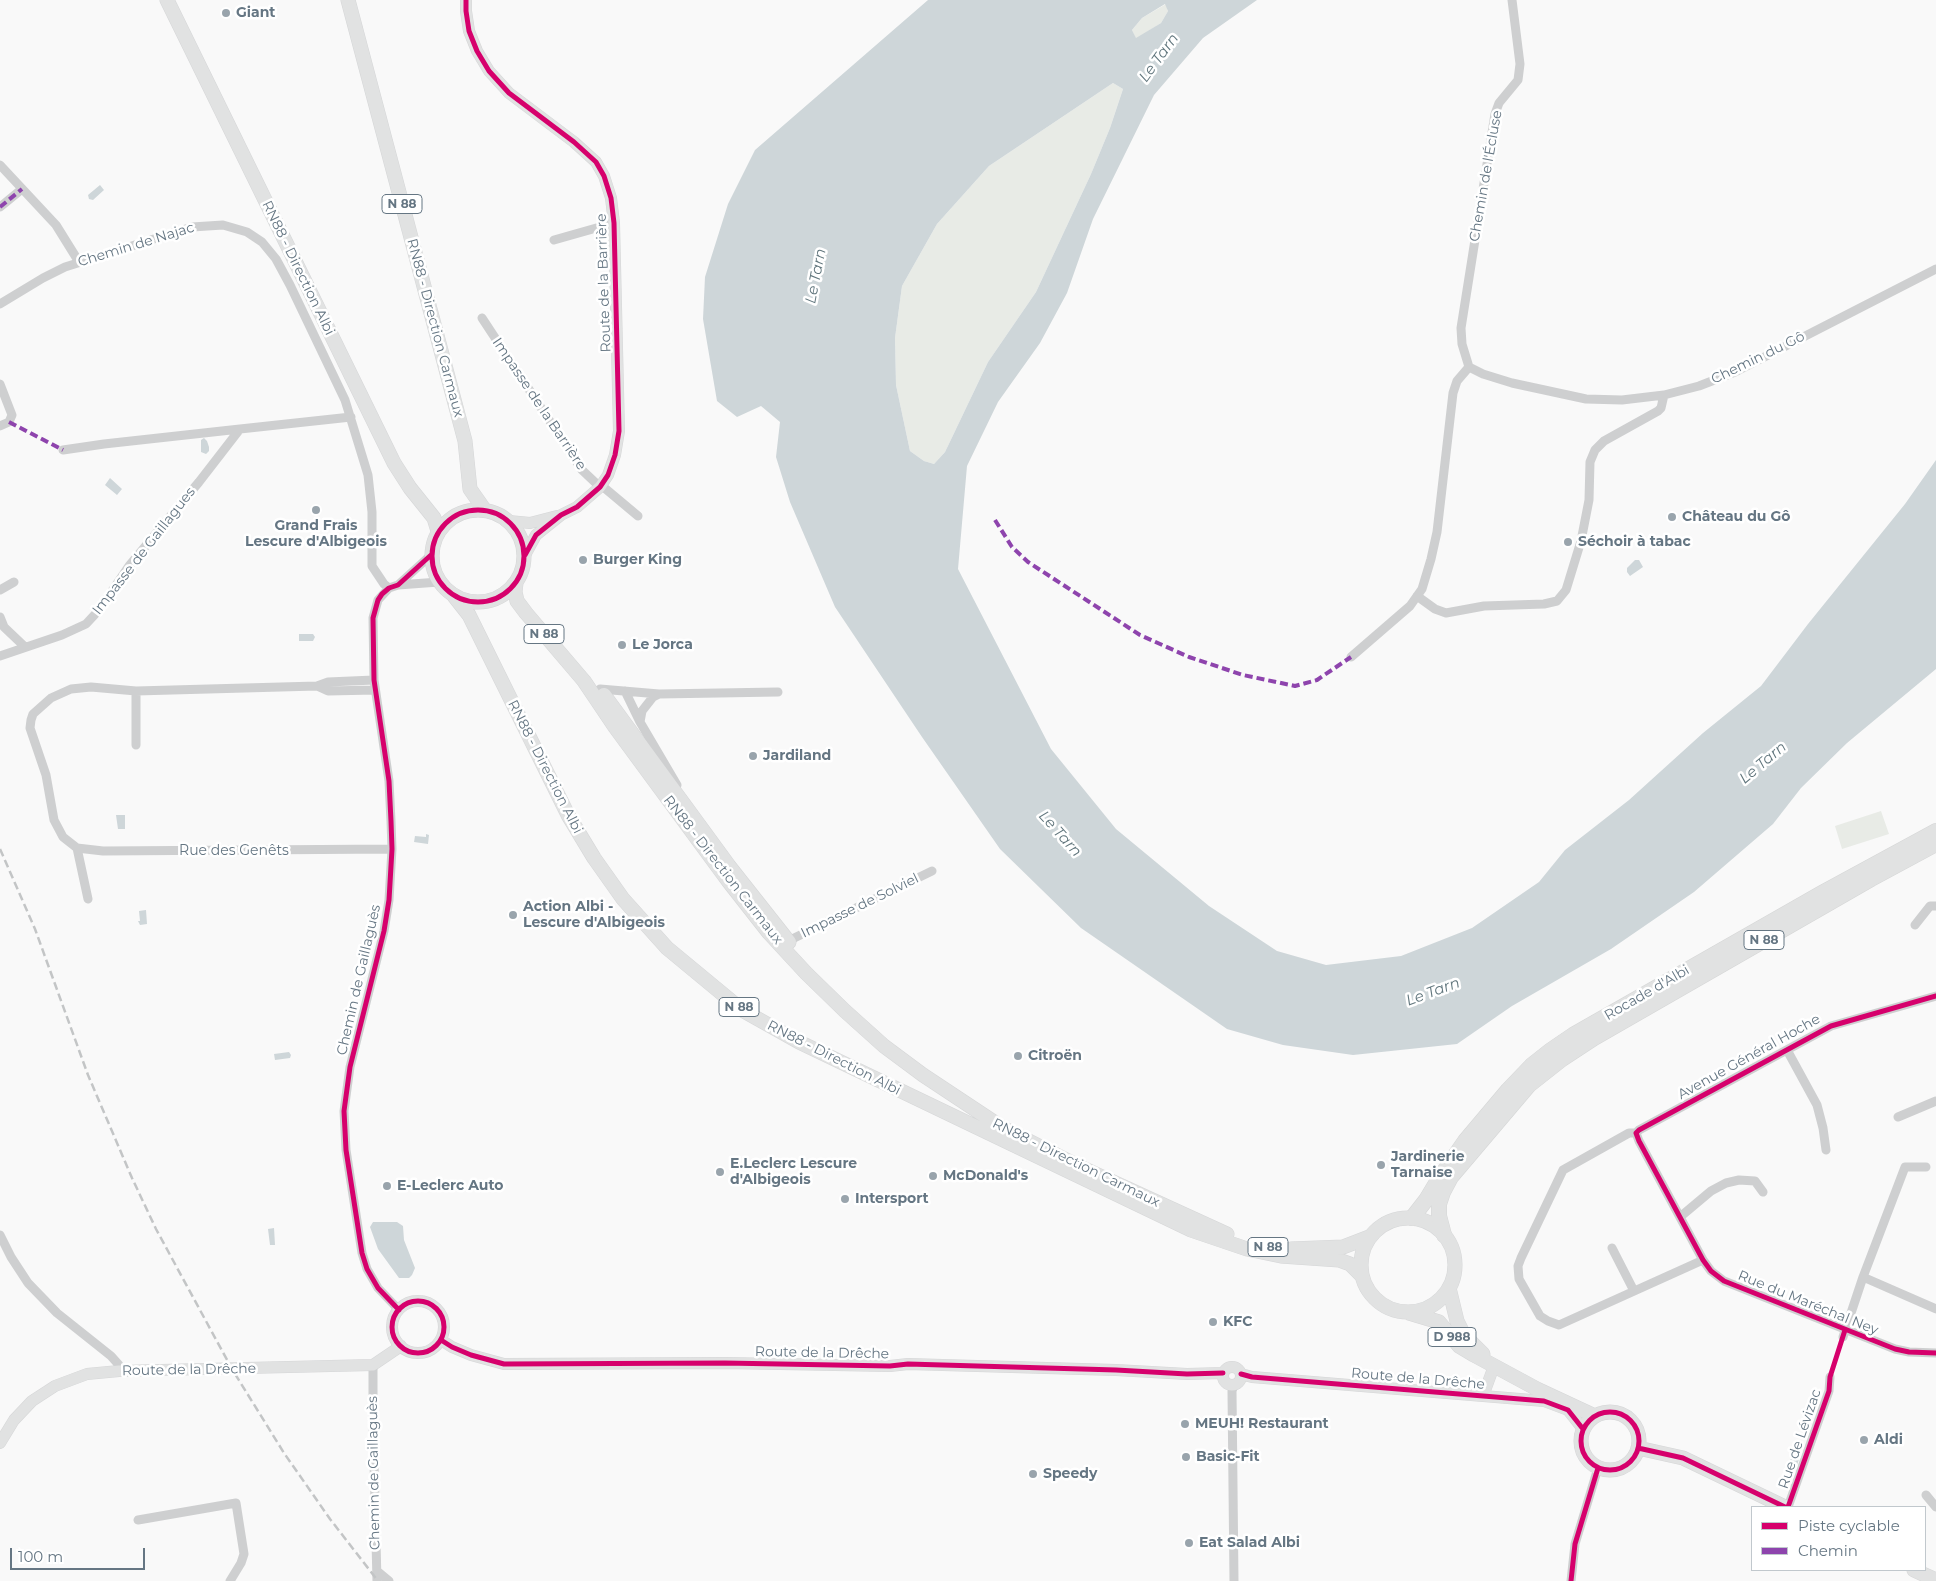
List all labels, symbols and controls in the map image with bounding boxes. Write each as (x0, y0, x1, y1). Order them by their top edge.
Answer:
place label: Giant (236, 5, 275, 21)
marker: Giant (220, 7, 232, 19)
water label: Le Tarn (1135, 30, 1183, 86)
street label: Chemin de l'Écluse (1466, 109, 1506, 243)
road number: N 88 (382, 194, 422, 213)
street label: RN88 - Direction Albi (258, 198, 338, 338)
street label: Route de la Barrière (593, 213, 615, 353)
street label: Chemin de Najac (76, 219, 196, 271)
street label: RN88 - Direction Carmaux (403, 237, 467, 419)
water label: Le Tarn (802, 247, 830, 305)
street label: Chemin du Gô (1709, 328, 1807, 388)
street label: Impasse de la Barrière (488, 335, 590, 473)
street label: Impasse de Gaillagues (89, 484, 199, 618)
marker: Grand Frais Lescure d'Albigeois (310, 504, 322, 516)
place label: Château du Gô (1682, 509, 1790, 525)
marker: Château du Gô (1666, 511, 1678, 523)
place label: Grand Frais Lescure d'Albigeois (245, 518, 387, 550)
place label: Séchoir à tabac (1578, 534, 1691, 550)
marker: Séchoir à tabac (1562, 536, 1574, 548)
place label: Burger King (593, 552, 682, 568)
marker: Burger King (577, 554, 589, 566)
road number: N 88 (524, 624, 564, 644)
place label: Le Jorca (632, 637, 693, 653)
marker: Le Jorca (616, 639, 628, 651)
street label: RN88 - Direction Albi (504, 697, 586, 837)
water label: Le Tarn (1736, 738, 1790, 788)
place label: Jardiland (763, 748, 831, 764)
marker: Jardiland (747, 750, 759, 762)
street label: RN88 - Direction Carmaux (660, 792, 786, 948)
water label: Le Tarn (1035, 807, 1085, 861)
street label: Rue des Genêts (179, 843, 289, 859)
street label: Impasse de Solviel (798, 870, 922, 942)
place label: Action Albi - Lescure d'Albigeois (523, 899, 665, 932)
street label: Chemin de Gaillaguès (333, 903, 385, 1057)
marker: Action Albi - Lescure d'Albigeois (507, 909, 519, 921)
road number: N 88 (1744, 930, 1784, 950)
street label: Rocade d'Albi (1601, 962, 1693, 1024)
water label: Le Tarn (1404, 974, 1462, 1010)
road number: N 88 (719, 998, 759, 1016)
street label: Avenue Général Hoche (1675, 1011, 1823, 1103)
street label: RN88 - Direction Albi (764, 1017, 904, 1099)
place label: Citroën (1028, 1048, 1082, 1064)
marker: Citroën (1012, 1050, 1024, 1062)
street label: RN88 - Direction Carmaux (990, 1115, 1162, 1211)
place label: Jardinerie Tarnaise (1391, 1149, 1465, 1182)
place label: E.Leclerc Lescure d'Albigeois (730, 1156, 857, 1188)
marker: Jardinerie Tarnaise (1375, 1159, 1387, 1171)
marker: E.Leclerc Lescure d'Albigeois (714, 1166, 726, 1178)
place label: McDonald's (943, 1168, 1028, 1184)
marker: McDonald's (927, 1170, 939, 1182)
place label: E-Leclerc Auto (397, 1178, 503, 1194)
marker: E-Leclerc Auto (381, 1180, 393, 1192)
place label: Intersport (855, 1191, 929, 1207)
marker: Intersport (839, 1193, 851, 1205)
road number: N 88 (1248, 1238, 1288, 1256)
street label: Rue du Maréchal Ney (1735, 1267, 1881, 1339)
place label: KFC (1223, 1314, 1252, 1330)
marker: KFC (1207, 1316, 1219, 1328)
road number: D 988 (1428, 1328, 1476, 1346)
street label: Route de la Drêche (755, 1343, 889, 1363)
street label: Route de la Drêche (122, 1360, 256, 1380)
street label: Route de la Drêche (1350, 1365, 1486, 1393)
street label: Rue de Lévizac (1775, 1387, 1825, 1491)
street label: Chemin de Gaillaguès (364, 1396, 384, 1550)
place label: MEUH! Restaurant (1195, 1416, 1329, 1432)
marker: MEUH! Restaurant (1179, 1418, 1191, 1430)
place label: Aldi (1874, 1432, 1903, 1448)
marker: Aldi (1858, 1434, 1870, 1446)
place label: Basic-Fit (1196, 1449, 1260, 1465)
marker: Basic-Fit (1180, 1451, 1192, 1463)
place label: Speedy (1043, 1466, 1097, 1482)
marker: Speedy (1027, 1468, 1039, 1480)
legend (1751, 1506, 1926, 1571)
text: Piste cyclable (1798, 1516, 1900, 1535)
place label: Eat Salad Albi (1199, 1535, 1300, 1551)
marker: Eat Salad Albi (1183, 1537, 1195, 1549)
scale bar (12, 1538, 148, 1570)
text: Chemin (1798, 1541, 1858, 1560)
text: 100 m (18, 1547, 63, 1566)

